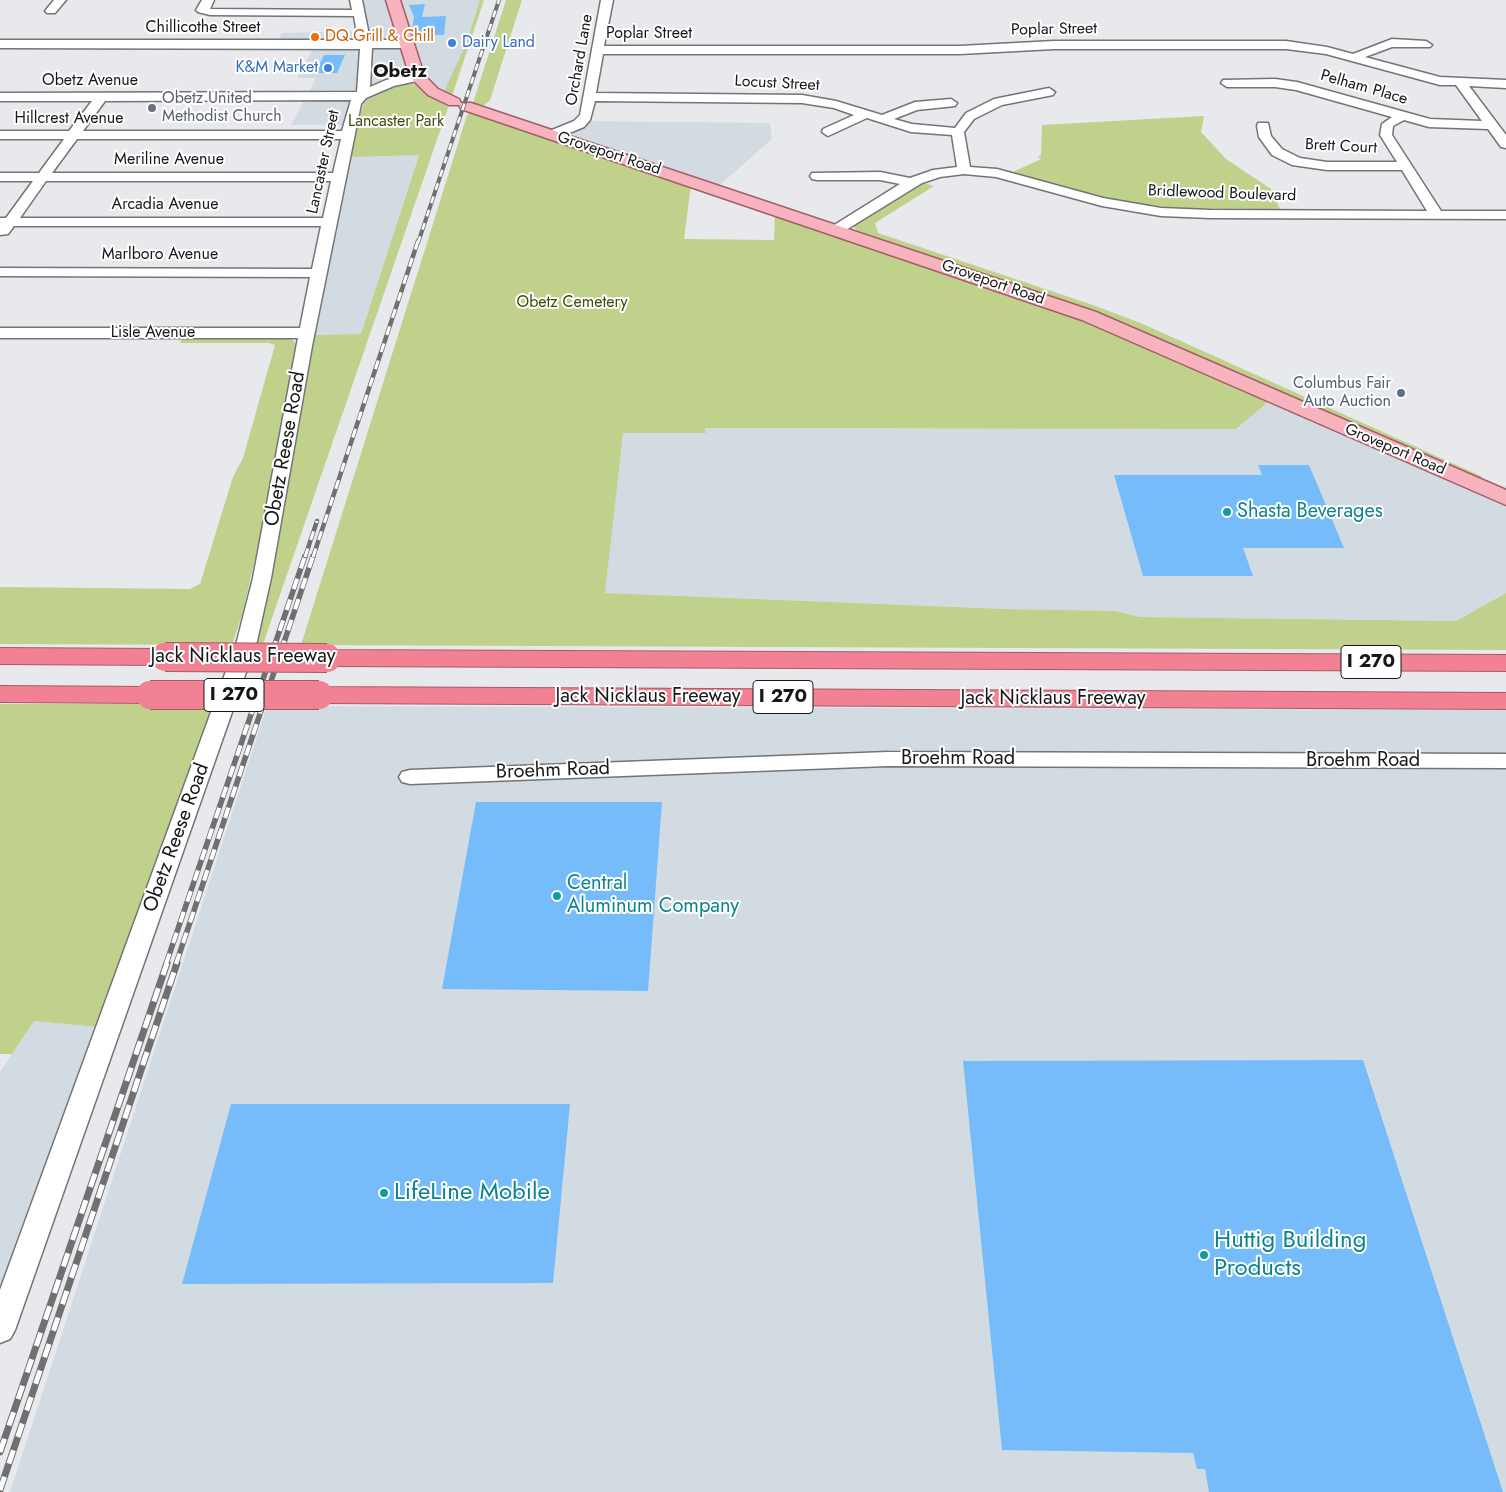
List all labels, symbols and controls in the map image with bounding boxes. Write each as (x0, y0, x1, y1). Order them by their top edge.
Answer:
street label: Orchard Lane (563, 13, 597, 107)
street label: Chillicothe Street (146, 18, 260, 38)
street label: Poplar Street (1011, 20, 1097, 40)
street label: Poplar Street (606, 24, 692, 44)
place label: DQ Grill & Chill (325, 27, 434, 47)
marker: DQ Grill & Chill (309, 31, 321, 43)
place label: Dairy Land (462, 33, 535, 53)
marker: Dairy Land (446, 37, 458, 49)
place label: K&M Market (235, 58, 318, 78)
district label: Obetz (373, 61, 427, 83)
marker: K&M Market (322, 62, 334, 74)
street label: Pelham Place (1318, 66, 1410, 110)
street label: Obetz Avenue (42, 71, 138, 91)
street label: Locust Street (734, 72, 820, 96)
place label: Obetz United Methodist Church (162, 89, 282, 127)
marker: Obetz United Methodist Church (146, 102, 158, 114)
street label: Lancaster Street (304, 108, 344, 216)
street label: Hillcrest Avenue (14, 109, 124, 129)
park label: Lancaster Park (348, 112, 444, 132)
street label: Groveport Road (555, 128, 663, 180)
street label: Brett Court (1304, 136, 1378, 158)
street label: Meriline Avenue (114, 150, 224, 170)
street label: Bridlewood Boulevard (1147, 182, 1297, 206)
street label: Arcadia Avenue (112, 195, 218, 215)
street label: Marlboro Avenue (102, 245, 218, 265)
street label: Groveport Road (939, 256, 1047, 310)
park label: Obetz Cemetery (516, 293, 628, 313)
street label: Lisle Avenue (111, 323, 195, 343)
street label: Obetz Reese Road (261, 370, 311, 528)
place label: Columbus Fair Auto Auction (1293, 374, 1391, 412)
marker: Columbus Fair Auto Auction (1395, 387, 1407, 399)
street label: Groveport Road (1342, 420, 1448, 480)
place label: Shasta Beverages (1237, 500, 1383, 524)
marker: Shasta Beverages (1221, 506, 1233, 518)
street label: Jack Nicklaus Freeway (151, 645, 335, 669)
road number: I 270 (1341, 646, 1401, 679)
road number: I 270 (204, 678, 264, 712)
road number: I 270 (753, 680, 813, 714)
street label: Jack Nicklaus Freeway (556, 685, 740, 709)
street label: Jack Nicklaus Freeway (961, 687, 1145, 711)
street label: Broehm Road (901, 747, 1015, 771)
street label: Broehm Road (1306, 749, 1420, 773)
street label: Broehm Road (496, 757, 610, 785)
street label: Obetz Reese Road (139, 760, 215, 916)
place label: Central Aluminum Company (567, 872, 739, 919)
marker: Central Aluminum Company (551, 890, 563, 902)
place label: LifeLine Mobile (394, 1179, 550, 1207)
marker: LifeLine Mobile (378, 1187, 390, 1199)
place label: Huttig Building Products (1214, 1227, 1366, 1283)
marker: Huttig Building Products (1198, 1249, 1210, 1261)

